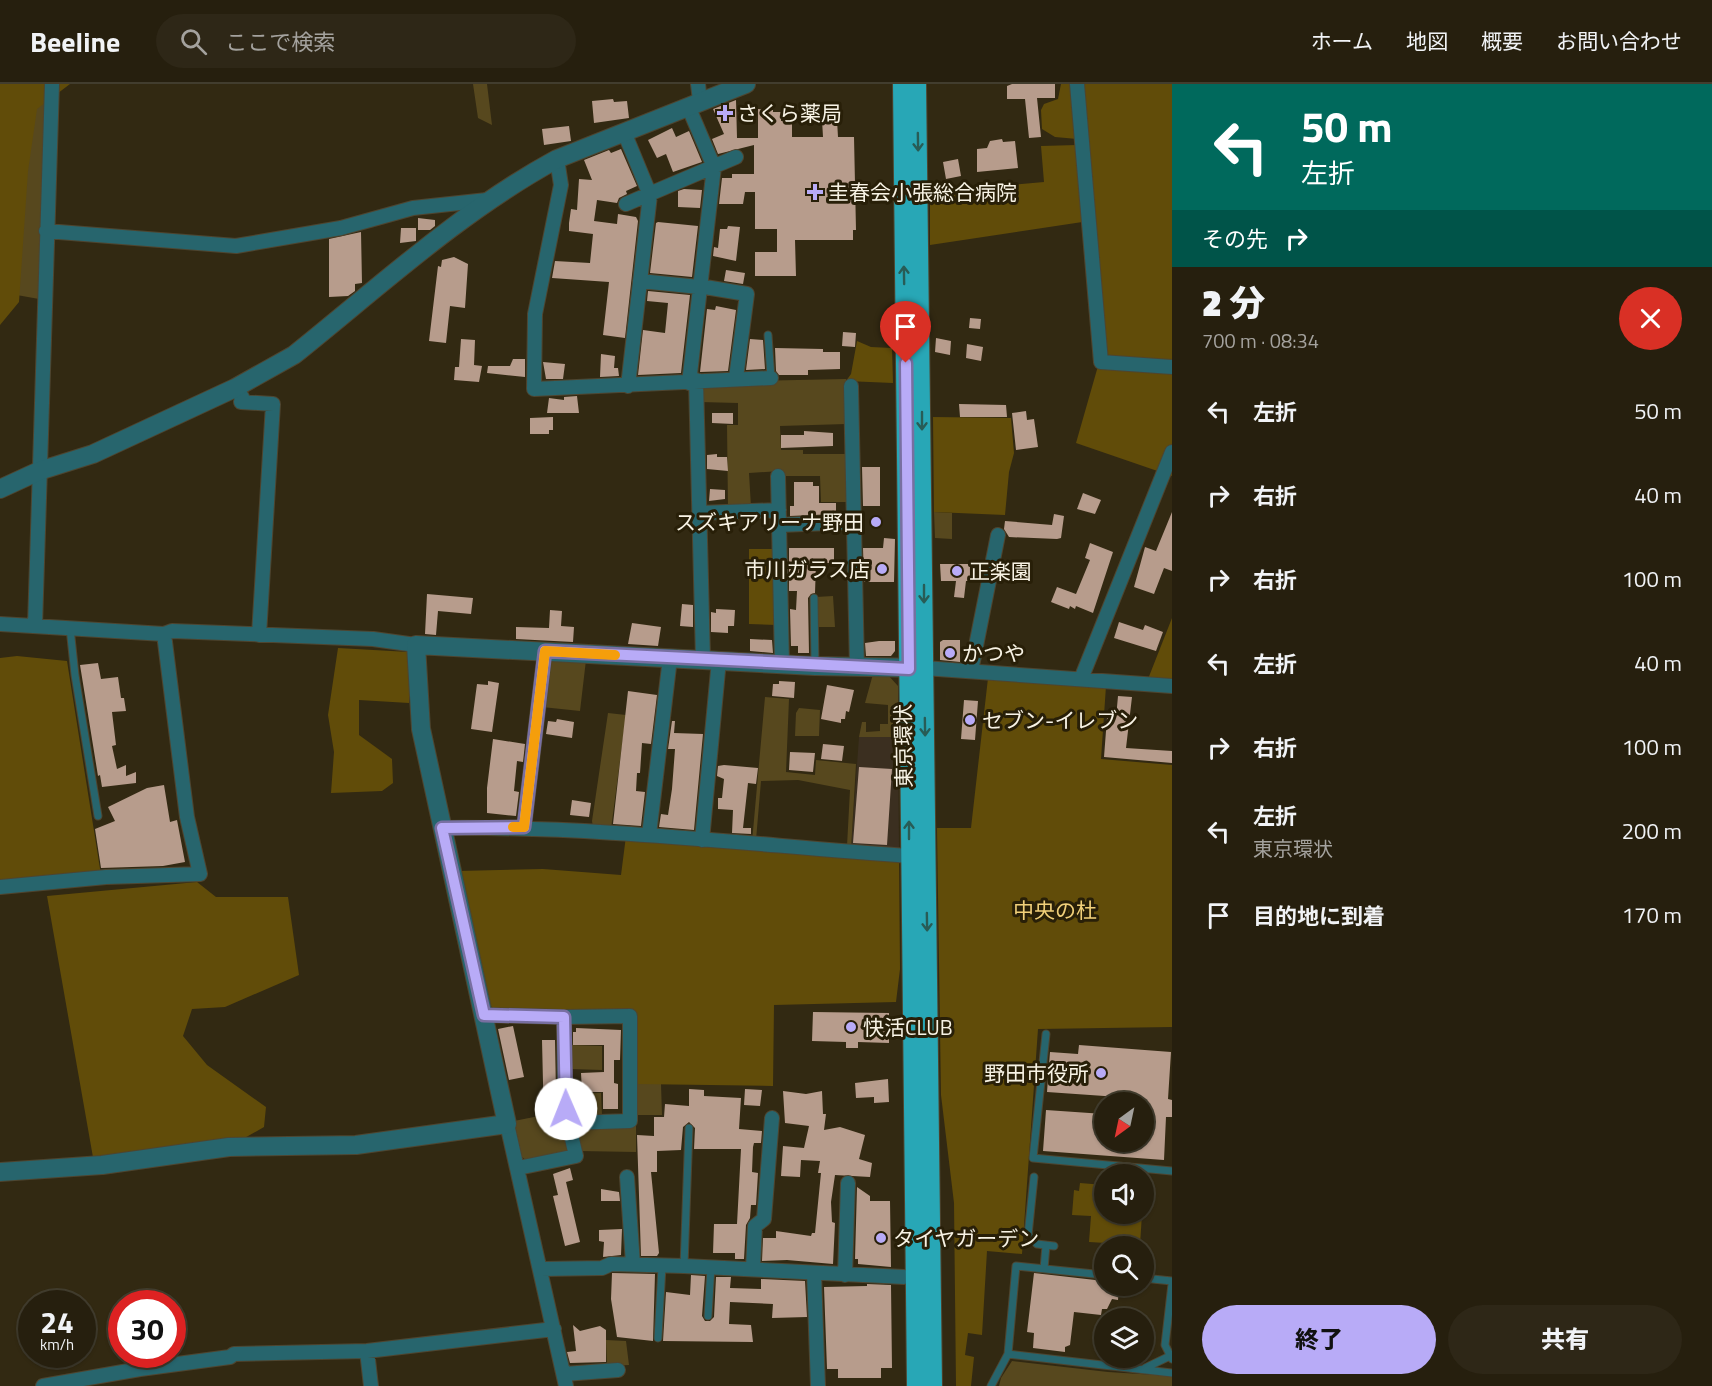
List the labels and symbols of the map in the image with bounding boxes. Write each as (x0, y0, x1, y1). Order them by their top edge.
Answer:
place label: さくら薬局 (737, 97, 842, 129)
marker: さくら薬局 (718, 106, 732, 120)
one-way arrow (912, 132, 924, 152)
place label: 圭春会小張総合病院 (828, 176, 1017, 208)
marker: 圭春会小張総合病院 (806, 183, 824, 201)
one-way arrow (899, 265, 910, 285)
pin (880, 301, 931, 363)
one-way arrow (916, 411, 928, 431)
place label: スズキアリーナ野田 (675, 506, 864, 538)
marker: スズキアリーナ野田 (869, 515, 883, 529)
place label: 市川ガラス店 (744, 553, 870, 585)
place label: 正楽園 (969, 555, 1032, 587)
marker: 市川ガラス店 (875, 562, 889, 576)
marker: 正楽園 (950, 564, 964, 578)
one-way arrow (918, 583, 930, 603)
place label: かつや (962, 637, 1025, 669)
marker: かつや (943, 646, 957, 660)
street label: 東京環状 (886, 704, 920, 788)
place label: セブン-イレブン (982, 704, 1138, 736)
marker: セブン-イレブン (963, 713, 977, 727)
one-way arrow (919, 716, 931, 736)
one-way arrow (903, 820, 915, 840)
park label: 中央の杜 (1013, 894, 1097, 926)
one-way arrow (921, 911, 933, 931)
place label: 快活CLUB (863, 1011, 953, 1043)
marker: 快活CLUB (844, 1020, 858, 1034)
place label: 野田市役所 (984, 1057, 1089, 1089)
marker: 野田市役所 (1094, 1066, 1108, 1080)
position arrow (534, 1077, 598, 1141)
north arrow (1094, 1092, 1154, 1152)
place label: タイヤガーデン (893, 1222, 1039, 1254)
marker: タイヤガーデン (874, 1231, 888, 1245)
speed limit sign: 30 (108, 1290, 186, 1368)

